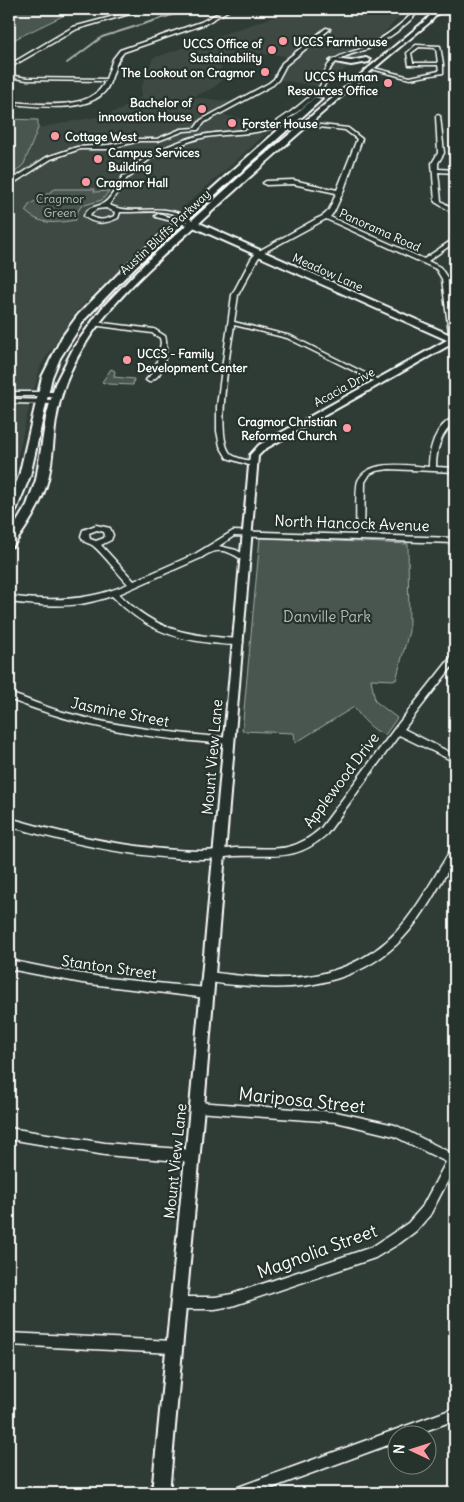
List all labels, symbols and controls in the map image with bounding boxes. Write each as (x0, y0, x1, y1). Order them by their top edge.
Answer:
place label: UCCS Farmhouse (293, 34, 388, 49)
marker: UCCS Farmhouse (277, 35, 289, 47)
place label: UCCS Office of Sustainability (183, 36, 263, 66)
marker: UCCS Office of Sustainability (266, 44, 278, 56)
place label: The Lookout on Cragmor (121, 65, 255, 81)
marker: The Lookout on Cragmor (259, 66, 271, 78)
place label: UCCS Human Resources Office (287, 69, 379, 98)
marker: UCCS Human Resources Office (382, 77, 394, 89)
place label: Bachelor of innovation House (98, 95, 193, 124)
marker: Bachelor of innovation House (196, 103, 208, 115)
place label: Forster House (242, 116, 318, 131)
marker: Forster House (226, 117, 238, 129)
place label: Cottage West (65, 129, 138, 145)
marker: Cottage West (49, 130, 61, 142)
place label: Campus Services Building (108, 145, 200, 175)
marker: Campus Services Building (92, 153, 104, 165)
place label: Cragmor Hall (96, 175, 168, 191)
marker: Cragmor Hall (80, 176, 92, 188)
street label: Austin Bluffs Parkway (117, 186, 213, 278)
park label: Cragmor Green (36, 191, 84, 220)
street label: Panorama Road (337, 205, 423, 255)
street label: Meadow Lane (290, 250, 366, 294)
place label: UCCS - Family Development Center (137, 346, 248, 376)
marker: UCCS - Family Development Center (121, 354, 133, 366)
street label: Acacia Drive (311, 364, 377, 410)
place label: Cragmor Christian Reformed Church (237, 414, 337, 443)
marker: Cragmor Christian Reformed Church (341, 422, 353, 434)
street label: North Hancock Avenue (274, 511, 430, 535)
park label: Danville Park (283, 607, 371, 626)
street label: Jasmine Street (69, 693, 171, 731)
street label: Mount View Lane (197, 698, 227, 816)
street label: Applewood Drive (299, 728, 383, 832)
street label: Stanton Street (60, 951, 158, 983)
street label: Mariposa Street (237, 1082, 367, 1118)
street label: Mount View Lane (159, 1102, 191, 1220)
street label: Magnolia Street (254, 1219, 380, 1283)
north arrow (386, 1424, 436, 1474)
text: N (390, 1444, 408, 1455)

